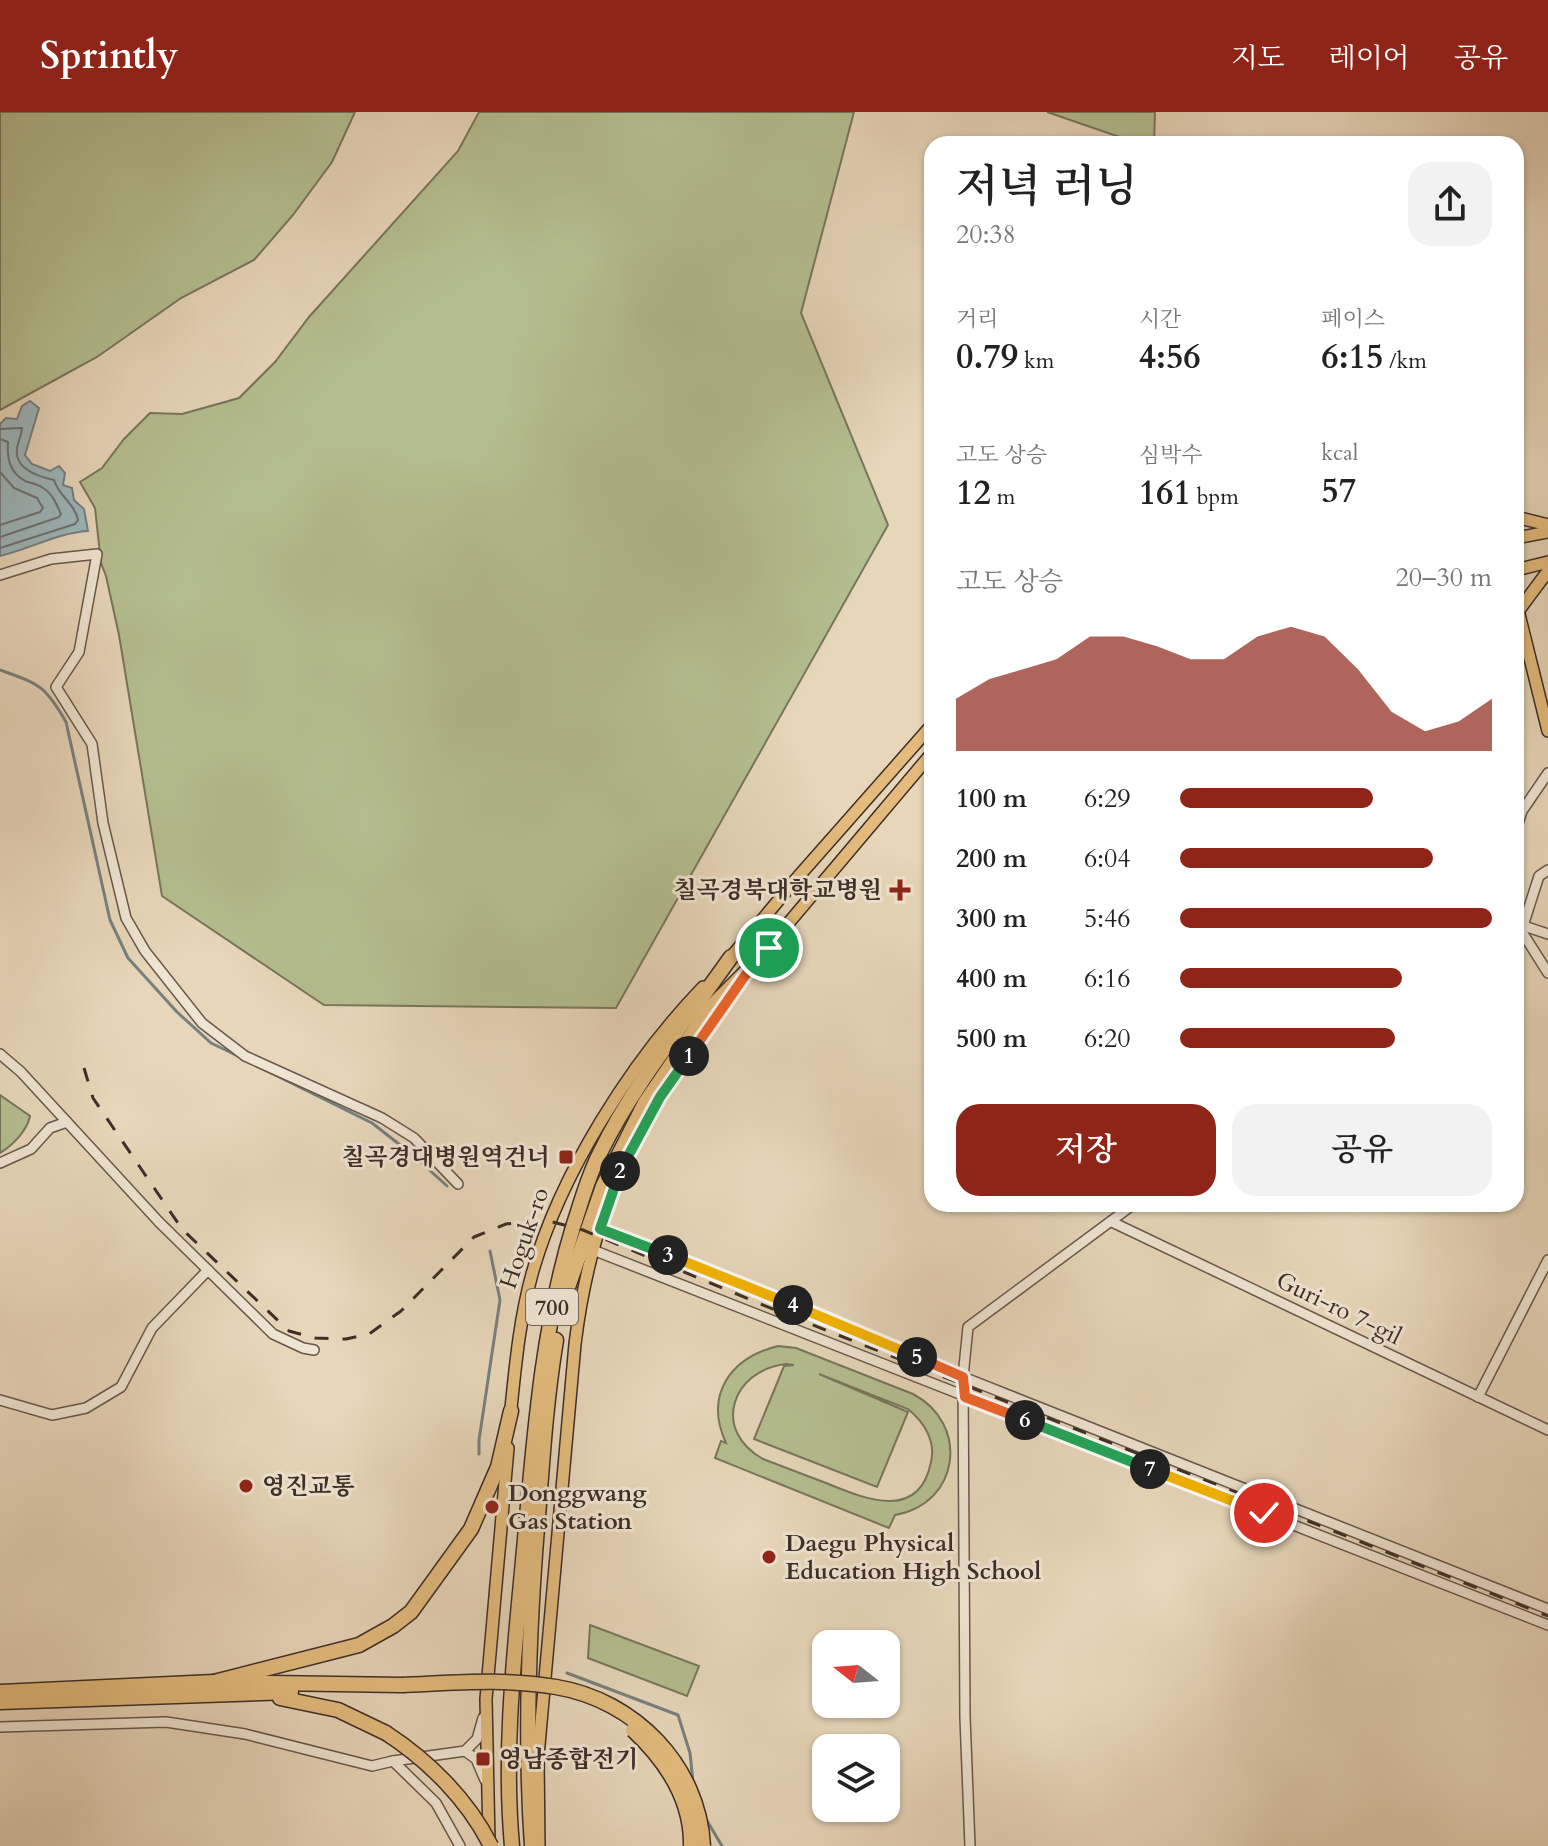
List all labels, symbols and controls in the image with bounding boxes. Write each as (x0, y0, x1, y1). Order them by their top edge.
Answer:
text: Sprintly (40, 30, 178, 82)
text: 지도 (1231, 39, 1285, 77)
text: 레이어 (1329, 39, 1410, 77)
text: 공유 (1454, 39, 1508, 77)
text: 저녁 러닝 (956, 157, 1138, 217)
button: share (1408, 162, 1492, 246)
text: 20:38 (956, 217, 1016, 252)
text: 거리 (956, 304, 999, 334)
text: 시간 (1139, 304, 1181, 334)
text: 페이스 (1321, 304, 1385, 334)
text: 0.79 (956, 334, 1018, 380)
text: 4:56 (1139, 334, 1201, 380)
text: 6:15 (1321, 334, 1383, 380)
text: km (1018, 346, 1054, 376)
text: /km (1383, 346, 1427, 376)
text: kcal (1321, 438, 1358, 468)
text: 고도 상승 (956, 440, 1047, 470)
text: 심박수 (1139, 440, 1202, 470)
text: 57 (1321, 468, 1356, 514)
text: 12 (956, 470, 991, 516)
text: 161 (1139, 470, 1191, 516)
text: m (991, 482, 1015, 512)
text: bpm (1191, 482, 1239, 512)
text: 20–30 m (1395, 560, 1492, 595)
text: 고도 상승 (956, 564, 1063, 599)
text: 100 m (956, 781, 1027, 816)
text: 6:29 (1084, 781, 1131, 816)
text: 200 m (956, 841, 1027, 876)
text: 6:04 (1084, 841, 1131, 876)
place label: 칠곡경북대학교병원 (673, 874, 882, 907)
marker: 칠곡경북대학교병원 (889, 879, 911, 901)
text: 300 m (956, 901, 1027, 936)
text: 5:46 (1084, 901, 1131, 936)
pin (735, 914, 803, 982)
icon: arrive (747, 926, 791, 970)
text: 400 m (956, 961, 1027, 996)
text: 6:16 (1084, 961, 1131, 996)
text: 500 m (956, 1021, 1027, 1056)
text: 6:20 (1084, 1021, 1131, 1056)
pin: 1 (669, 1036, 709, 1076)
text: 1 (683, 1041, 695, 1071)
button: 저장 (956, 1104, 1216, 1196)
button: 공유 (1232, 1104, 1492, 1196)
place label: 칠곡경대병원역건너 (341, 1141, 550, 1174)
marker: 칠곡경대병원역건너 (557, 1148, 575, 1166)
pin: 2 (600, 1151, 640, 1191)
text: 2 (614, 1156, 626, 1186)
street label: Hoguk-ro (492, 1183, 557, 1293)
pin: 3 (648, 1235, 688, 1275)
text: 3 (662, 1240, 674, 1270)
street label: Guri-ro 7-gil (1270, 1264, 1407, 1353)
pin: 4 (773, 1285, 813, 1325)
road number: 700 (526, 1289, 578, 1325)
text: 4 (787, 1290, 799, 1320)
pin: 5 (897, 1337, 937, 1377)
text: 5 (911, 1342, 923, 1372)
pin: 6 (1005, 1400, 1045, 1440)
text: 6 (1019, 1405, 1031, 1435)
pin: 7 (1130, 1449, 1170, 1489)
text: 7 (1144, 1454, 1156, 1484)
place label: 영진교통 (262, 1470, 355, 1503)
marker: 영진교통 (237, 1477, 255, 1495)
place label: Donggwang Gas Station (508, 1477, 647, 1538)
pin (1230, 1479, 1298, 1547)
icon: check (1242, 1491, 1286, 1535)
marker: Donggwang Gas Station (483, 1498, 501, 1516)
place label: Daegu Physical Education High School (785, 1527, 1041, 1588)
marker: Daegu Physical Education High School (760, 1548, 778, 1566)
north arrow (812, 1630, 900, 1718)
map controls (812, 1630, 900, 1822)
button: layers (812, 1734, 900, 1822)
place label: 영남종합전기 (499, 1743, 638, 1776)
marker: 영남종합전기 (474, 1750, 492, 1768)

